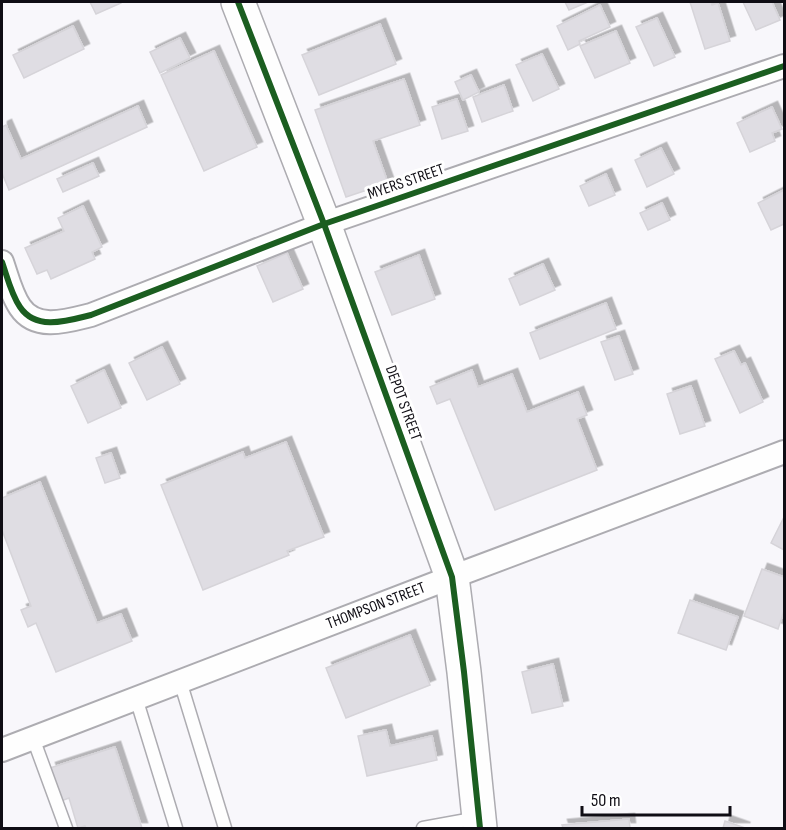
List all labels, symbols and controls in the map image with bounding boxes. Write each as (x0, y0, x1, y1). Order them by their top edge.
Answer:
street label: MYERS STREET (365, 160, 447, 204)
street label: DEPOT STREET (381, 363, 425, 443)
street label: THOMPSON STREET (324, 578, 429, 634)
scale bar (582, 779, 730, 817)
text: 50 m (591, 790, 621, 811)

